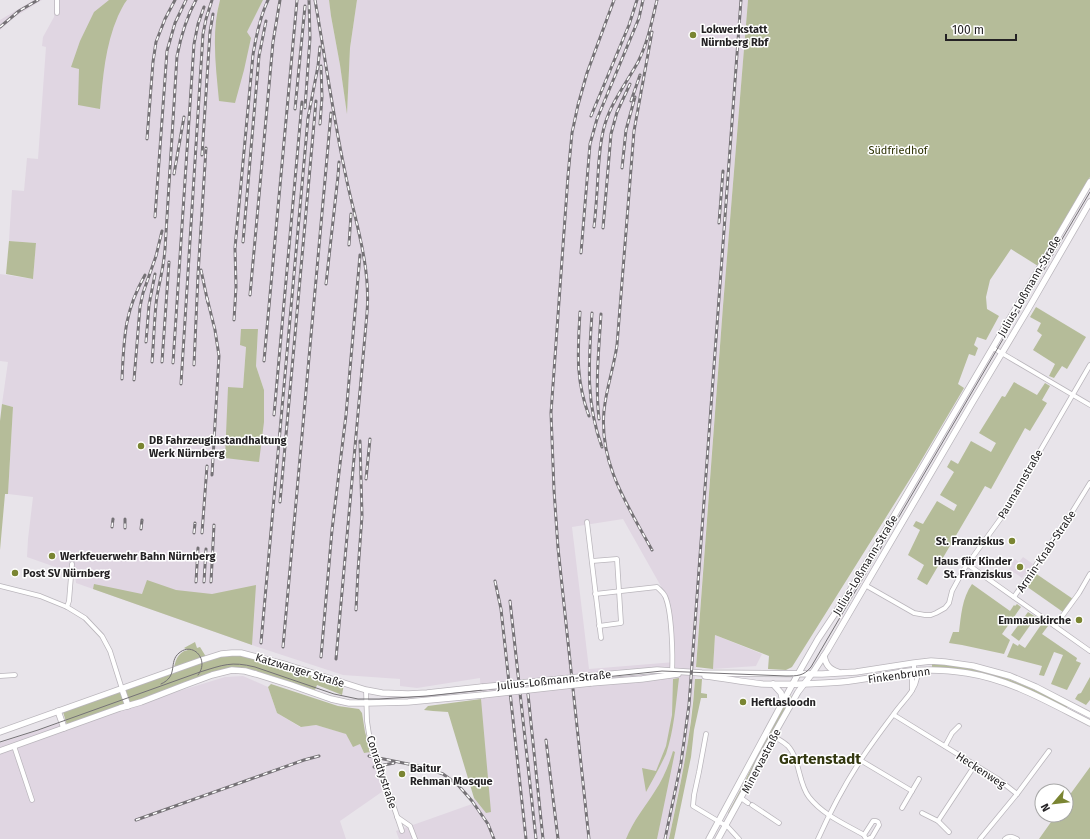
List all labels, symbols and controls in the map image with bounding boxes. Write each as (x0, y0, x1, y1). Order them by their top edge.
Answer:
scale bar (946, 16, 1016, 42)
place label: Lokwerkstatt Nürnberg Rbf (701, 23, 769, 49)
text: 100 m (952, 23, 984, 37)
marker: Lokwerkstatt Nürnberg Rbf (688, 30, 698, 40)
park label: Südfriedhof (868, 144, 929, 157)
street label: Julius-Loßmann-Straße (995, 233, 1064, 339)
place label: DB Fahrzeuginstandhaltung Werk Nürnberg (149, 434, 288, 460)
marker: DB Fahrzeuginstandhaltung Werk Nürnberg (136, 441, 146, 451)
street label: Paumannstraße (995, 447, 1046, 521)
street label: Armin-Knab-Straße (1014, 508, 1079, 595)
street label: Julius-Loßmann-Straße (830, 513, 901, 618)
place label: St. Franziskus (936, 535, 1005, 548)
marker: St. Franziskus (1007, 536, 1017, 546)
place label: Werkfeuerwehr Bahn Nürnberg (60, 550, 216, 563)
marker: Werkfeuerwehr Bahn Nürnberg (47, 551, 57, 561)
place label: Haus für Kinder St. Franziskus (934, 555, 1013, 581)
marker: Haus für Kinder St. Franziskus (1015, 562, 1025, 572)
place label: Post SV Nürnberg (23, 567, 111, 580)
marker: Post SV Nürnberg (10, 568, 20, 578)
place label: Emmauskirche (998, 614, 1071, 627)
marker: Emmauskirche (1074, 615, 1084, 625)
street label: Katzwanger Straße (254, 651, 346, 690)
street label: Finkenbrunn (867, 665, 931, 686)
street label: Julius-Loßmann-Straße (496, 668, 612, 693)
place label: Heftlasloodn (751, 696, 816, 709)
marker: Heftlasloodn (738, 697, 748, 707)
street label: Minervastraße (739, 727, 784, 796)
street label: Conradtystraße (364, 734, 399, 810)
district label: Gartenstadt (779, 750, 861, 768)
street label: Heckenweg (954, 750, 1008, 791)
place label: Baitur Rehman Mosque (410, 762, 493, 788)
marker: Baitur Rehman Mosque (397, 769, 407, 779)
north arrow (1034, 783, 1074, 823)
text: N (1038, 801, 1053, 814)

